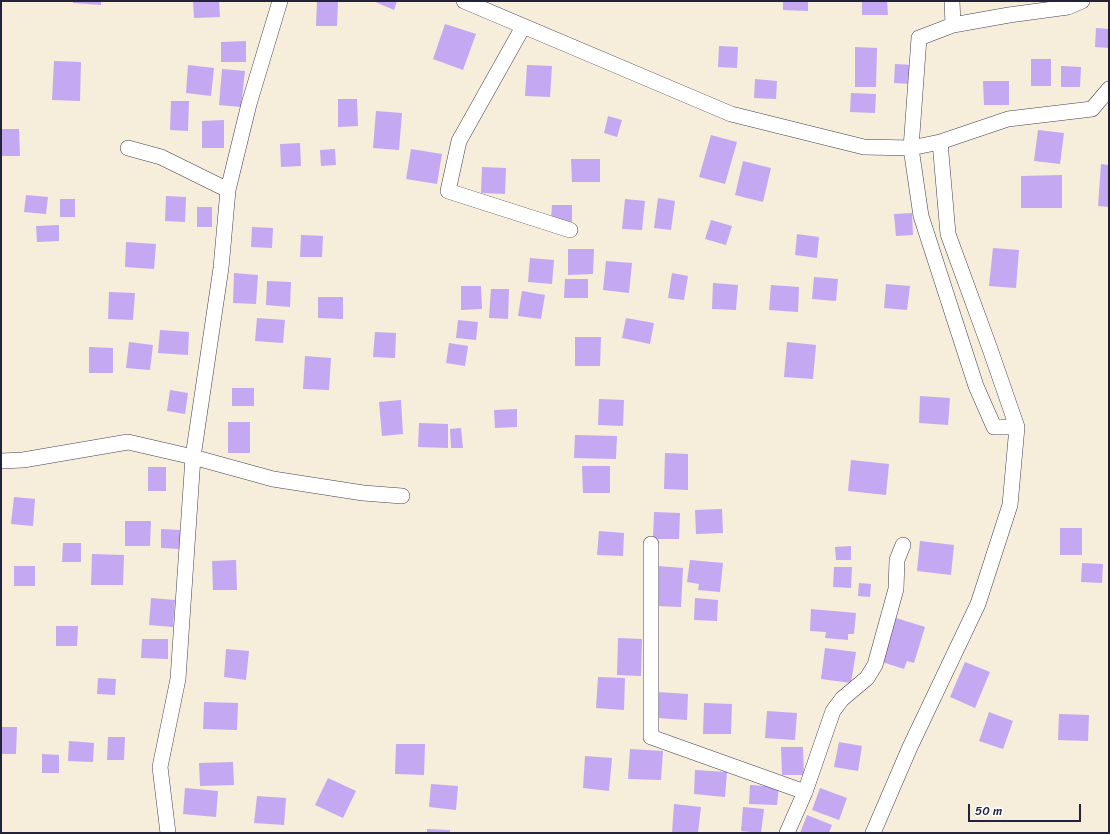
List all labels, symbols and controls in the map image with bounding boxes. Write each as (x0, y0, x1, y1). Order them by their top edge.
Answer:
scale bar (970, 796, 1083, 822)
text: 50 m (975, 800, 1002, 822)

